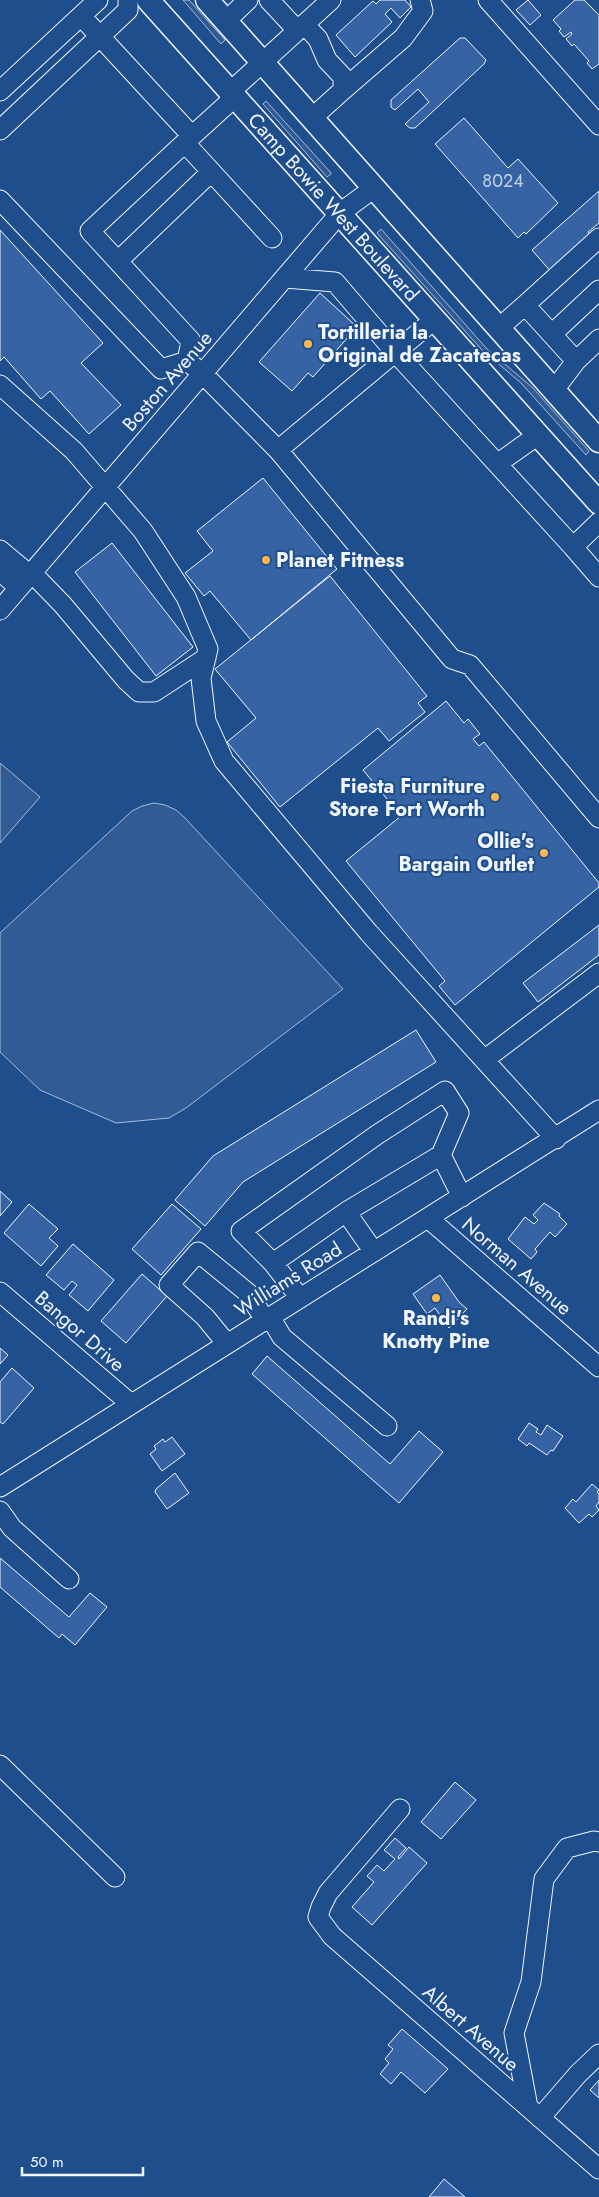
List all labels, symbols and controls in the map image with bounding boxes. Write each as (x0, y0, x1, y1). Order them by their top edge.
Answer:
street label: Camp Bowie West Boulevard (241, 107, 426, 308)
house number: 8024 (482, 168, 524, 194)
place label: Tortilleria la Original de Zacatecas (318, 318, 521, 370)
street label: Boston Avenue (116, 325, 219, 438)
marker: Tortilleria la Original de Zacatecas (302, 338, 314, 350)
place label: Planet Fitness (276, 546, 404, 575)
marker: Planet Fitness (260, 554, 272, 566)
place label: Fiesta Furniture Store Fort Worth (329, 772, 485, 824)
marker: Fiesta Furniture Store Fort Worth (489, 791, 501, 803)
place label: Ollie's Bargain Outlet (399, 827, 535, 879)
marker: Ollie's Bargain Outlet (538, 847, 550, 859)
street label: Norman Avenue (455, 1210, 578, 1322)
street label: Williams Road (229, 1235, 348, 1324)
street label: Bangor Drive (28, 1284, 131, 1379)
marker: Randi's Knotty Pine (430, 1292, 442, 1304)
place label: Randi's Knotty Pine (382, 1304, 490, 1356)
street label: Albert Avenue (416, 1978, 525, 2079)
scale bar (22, 2144, 144, 2176)
text: 50 m (30, 2151, 64, 2173)

